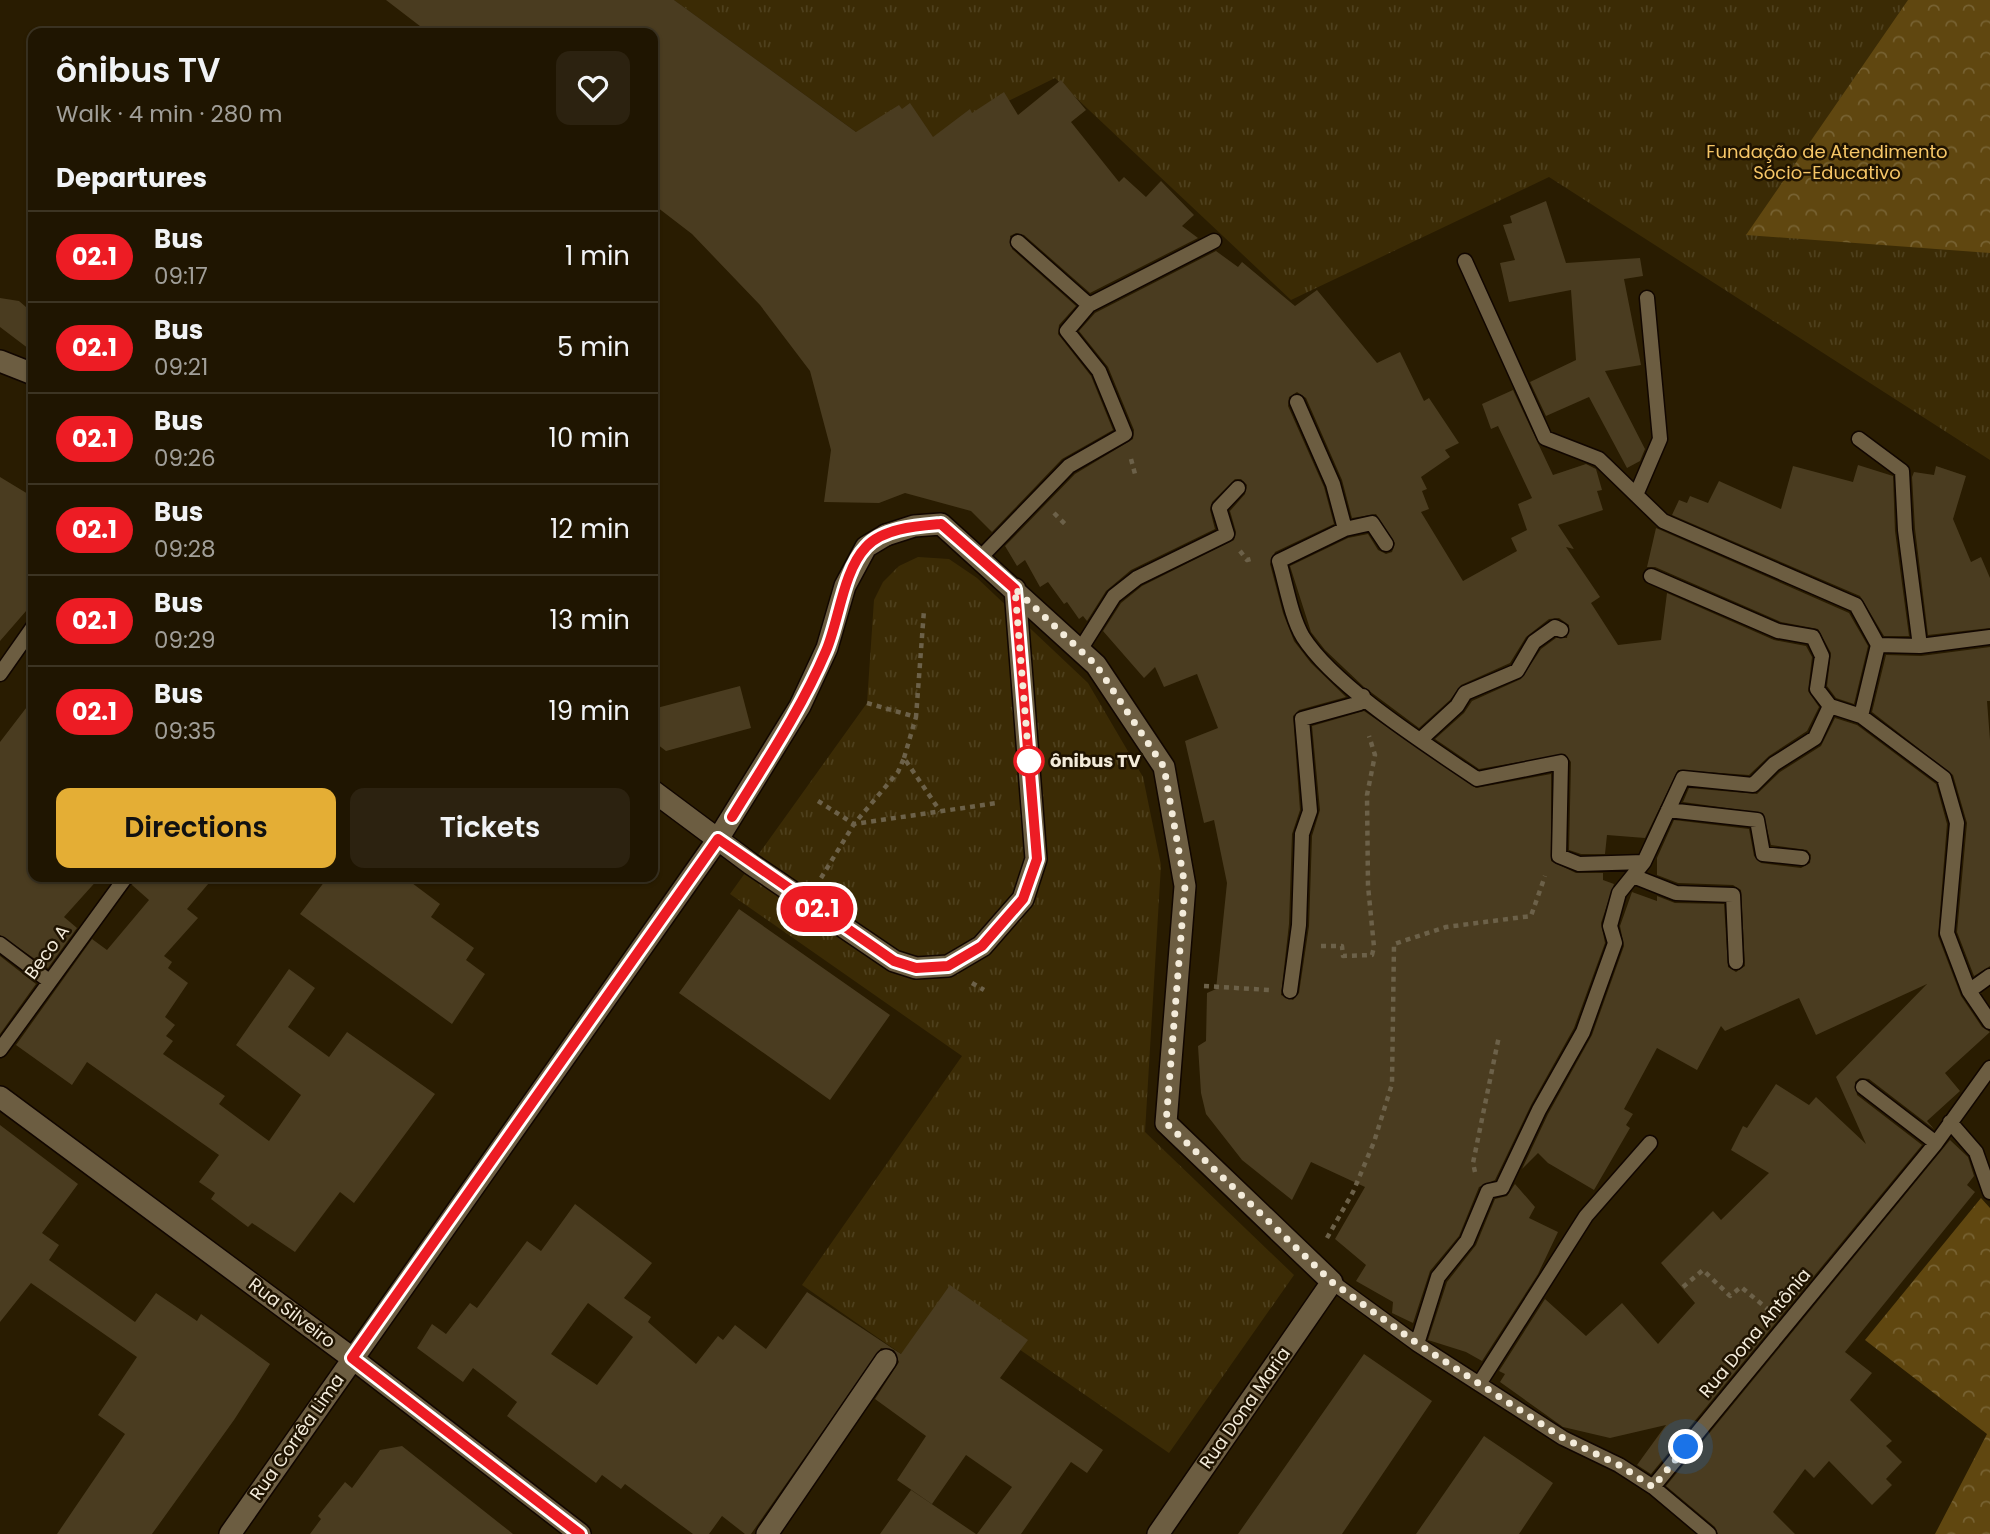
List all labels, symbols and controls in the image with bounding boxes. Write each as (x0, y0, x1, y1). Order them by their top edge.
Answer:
text: ônibus TV (56, 47, 221, 94)
button: heart (556, 51, 630, 125)
text: Walk · 4 min · 280 m (56, 98, 283, 130)
park label: Fundação de Atendimento Sócio-Educativo (1706, 139, 1948, 185)
text: Departures (56, 160, 207, 196)
text: Bus (154, 221, 203, 257)
text: 1 min (565, 238, 630, 274)
text: 02.1 (72, 240, 117, 273)
text: 09:17 (154, 260, 208, 292)
text: Bus (154, 312, 203, 348)
text: 5 min (557, 329, 630, 365)
text: 02.1 (72, 331, 117, 364)
text: 09:21 (154, 351, 208, 383)
text: Bus (154, 403, 203, 439)
text: 10 min (549, 420, 630, 456)
text: 02.1 (72, 422, 117, 455)
text: 09:26 (154, 442, 216, 474)
text: Bus (154, 494, 203, 530)
text: 12 min (550, 511, 630, 547)
text: 02.1 (72, 513, 117, 546)
text: 09:28 (154, 533, 216, 565)
text: Bus (154, 585, 203, 621)
text: 13 min (550, 602, 630, 638)
text: 02.1 (72, 604, 117, 637)
text: 09:29 (154, 624, 216, 656)
text: Bus (154, 676, 203, 712)
text: 19 min (549, 693, 630, 729)
text: 02.1 (72, 695, 117, 728)
text: 09:35 (154, 715, 216, 747)
marker: ônibus TV (1014, 746, 1044, 776)
place label: ônibus TV (1050, 748, 1141, 773)
button: Directions (56, 788, 336, 868)
button: Tickets (350, 788, 630, 868)
line badge: 02.1 (768, 886, 866, 932)
text: 02.1 (794, 892, 840, 925)
street label: Beco A (18, 919, 75, 984)
street label: Rua Dona Antônia (1693, 1263, 1816, 1403)
street label: Rua Silveiro (244, 1272, 341, 1354)
street label: Rua Dona Maria (1193, 1342, 1296, 1474)
street label: Rua Corrêa Lima (244, 1368, 350, 1505)
your location (1668, 1429, 1703, 1464)

